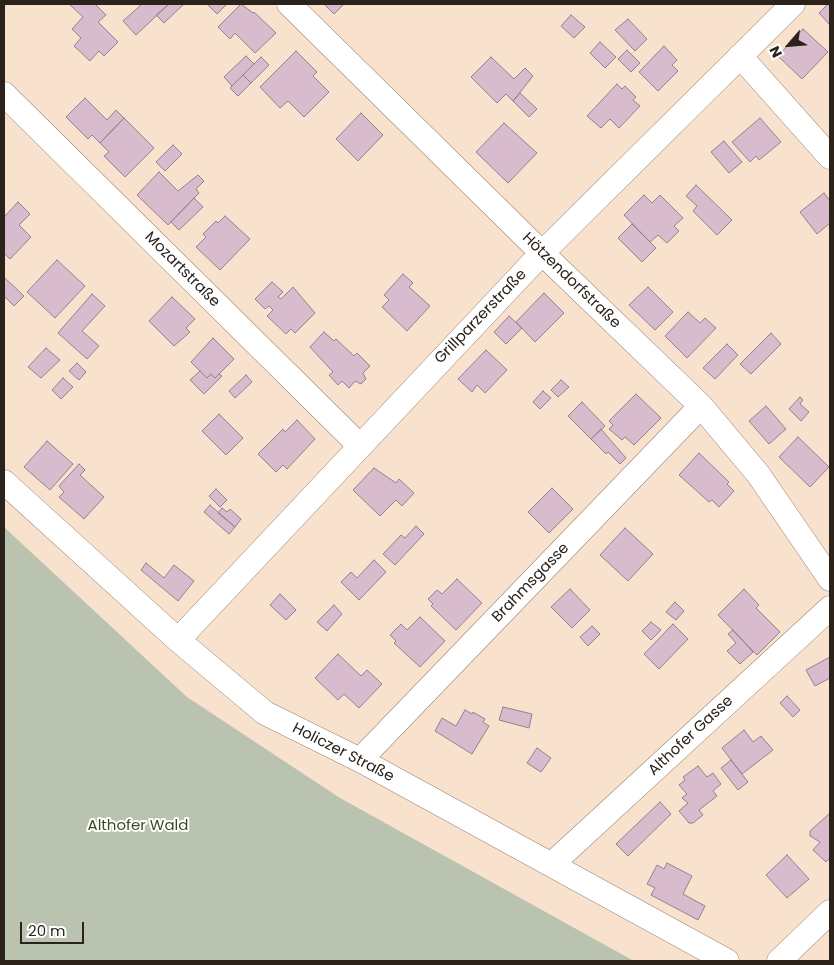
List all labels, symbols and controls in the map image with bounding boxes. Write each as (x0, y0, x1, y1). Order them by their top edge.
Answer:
north arrow (764, 20, 814, 70)
text: N (764, 43, 787, 61)
street label: Mozartstraße (141, 229, 223, 311)
street label: Hötzendorfstraße (518, 229, 624, 333)
street label: Grillparzerstraße (431, 266, 531, 368)
street label: Brahmsgasse (489, 540, 573, 626)
street label: Althofer Gasse (645, 692, 737, 780)
street label: Holiczer Straße (289, 720, 397, 786)
park label: Althofer Wald (88, 817, 188, 835)
scale bar (22, 912, 86, 944)
text: 20 m (28, 920, 66, 941)

